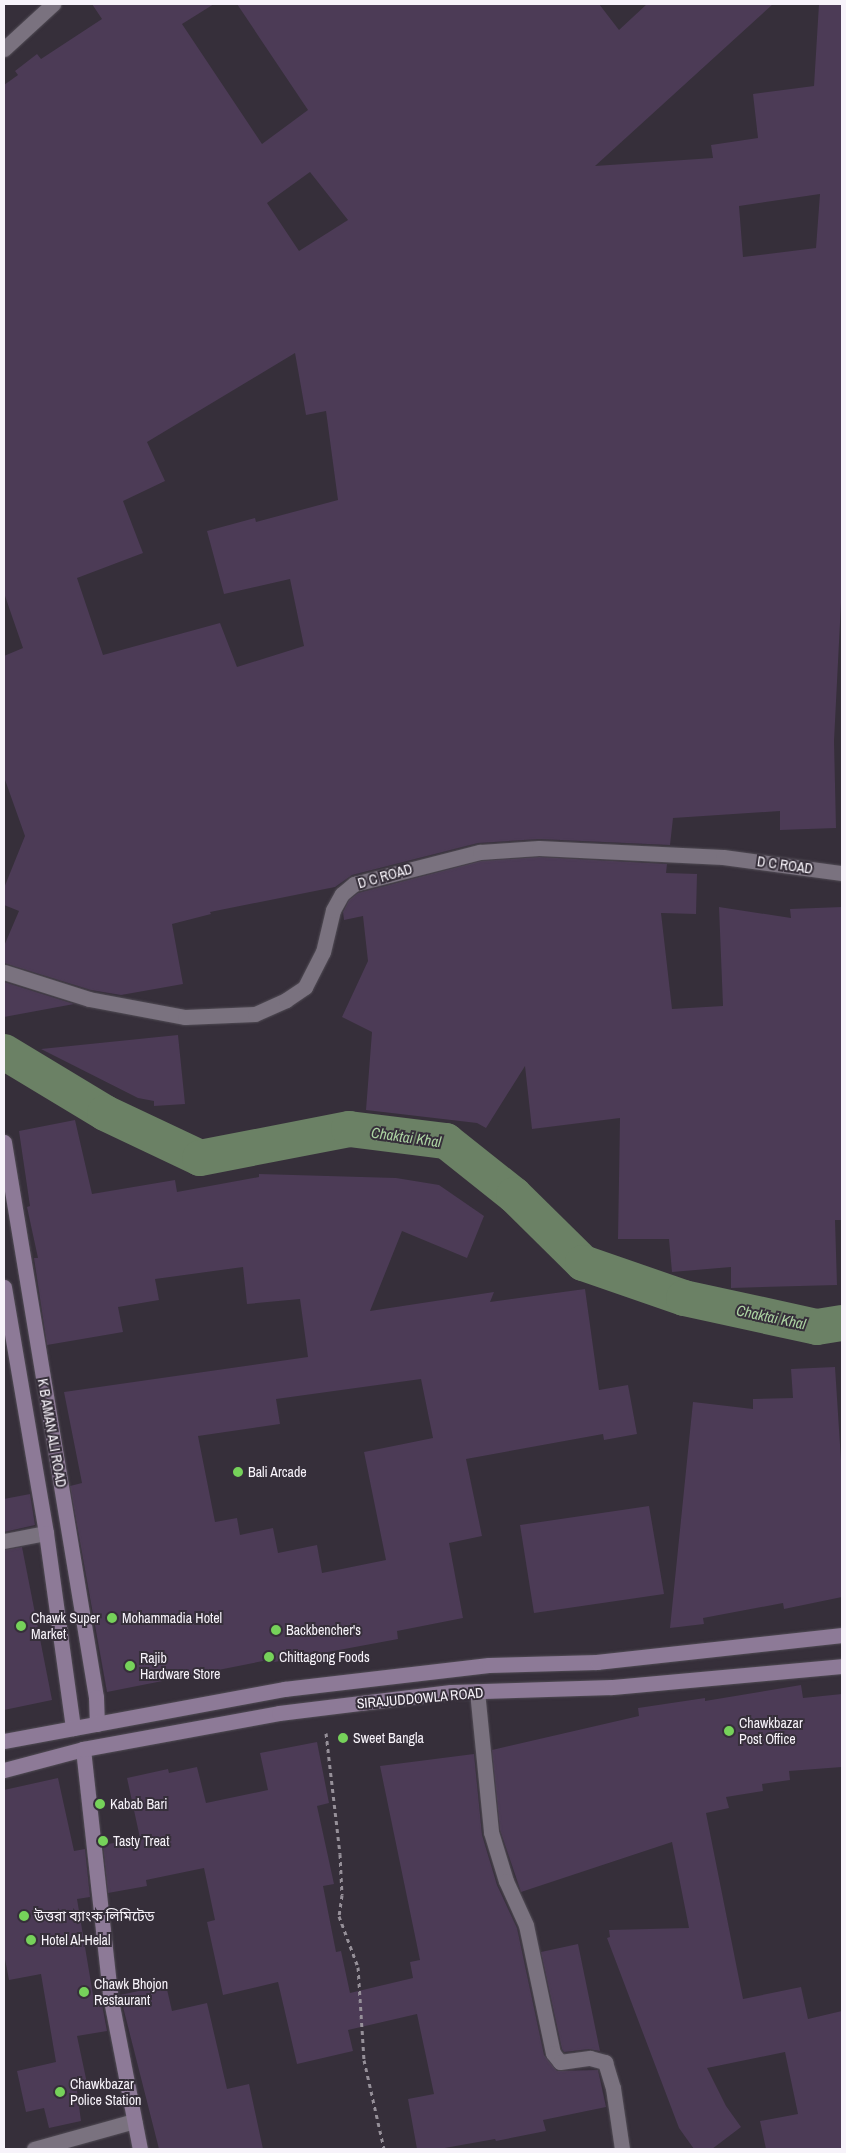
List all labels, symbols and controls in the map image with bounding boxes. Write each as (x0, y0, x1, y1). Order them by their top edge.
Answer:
street label: D C ROAD (756, 853, 814, 877)
street label: D C ROAD (356, 860, 414, 892)
water label: Chaktai Khal (370, 1123, 442, 1151)
water label: Chaktai Khal (735, 1301, 807, 1333)
street label: K B AMAN ALI ROAD (34, 1377, 70, 1489)
place label: Bali Arcade (248, 1464, 307, 1480)
marker: Bali Arcade (232, 1466, 244, 1478)
place label: Chawk Super Market (31, 1610, 100, 1642)
place label: Mohammadia Hotel (122, 1610, 222, 1626)
marker: Mohammadia Hotel (106, 1612, 118, 1624)
marker: Chawk Super Market (15, 1620, 27, 1632)
place label: Backbencher's (286, 1622, 361, 1638)
marker: Backbencher's (270, 1624, 282, 1636)
place label: Chittagong Foods (279, 1649, 370, 1665)
place label: Rajib Hardware Store (140, 1650, 220, 1682)
marker: Chittagong Foods (263, 1651, 275, 1663)
marker: Rajib Hardware Store (124, 1660, 136, 1672)
street label: SIRAJUDDOWLA ROAD (356, 1684, 484, 1712)
place label: Chawkbazar Post Office (739, 1715, 803, 1748)
marker: Chawkbazar Post Office (723, 1725, 735, 1737)
place label: Sweet Bangla (353, 1730, 424, 1746)
marker: Sweet Bangla (337, 1732, 349, 1744)
place label: Kabab Bari (110, 1796, 167, 1812)
marker: Kabab Bari (94, 1798, 106, 1810)
place label: Tasty Treat (113, 1833, 170, 1849)
marker: Tasty Treat (97, 1835, 109, 1847)
place label: উত্তরা ব্যাংক লিমিটেড (34, 1908, 155, 1924)
marker: উত্তরা ব্যাংক লিমিটেড (18, 1910, 30, 1922)
place label: Hotel Al-Helal (41, 1932, 111, 1948)
marker: Hotel Al-Helal (25, 1934, 37, 1946)
place label: Chawk Bhojon Restaurant (94, 1976, 168, 2008)
marker: Chawk Bhojon Restaurant (78, 1986, 90, 1998)
place label: Chawkbazar Police Station (70, 2076, 141, 2108)
marker: Chawkbazar Police Station (54, 2086, 66, 2098)

